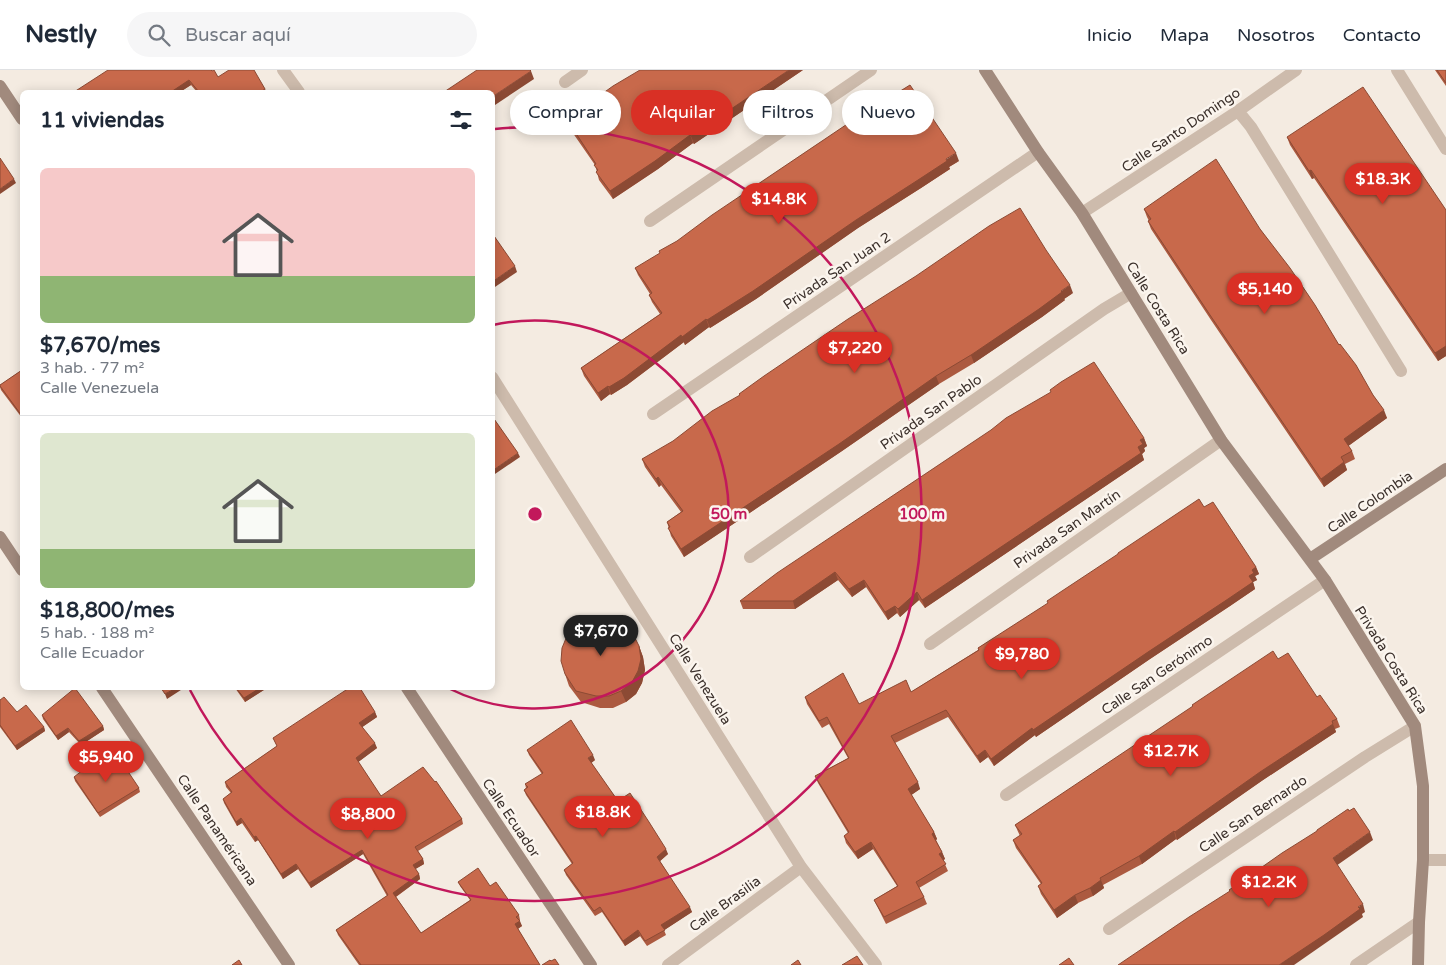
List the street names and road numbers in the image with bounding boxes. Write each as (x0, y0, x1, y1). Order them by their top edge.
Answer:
street label: Calle Santo Domingo (1118, 84, 1244, 176)
street label: Privada San Juan 2 (780, 229, 894, 313)
street label: Calle Costa Rica (1123, 258, 1193, 358)
street label: Privada San Pablo (877, 371, 985, 453)
street label: Calle Colombia (1324, 467, 1416, 537)
street label: Privada San Martín (1010, 486, 1124, 572)
street label: Privada Costa Rica (1351, 603, 1431, 717)
street label: Calle Venezuela (665, 630, 735, 728)
street label: Calle San Gerónimo (1098, 632, 1216, 718)
street label: Calle Panaméricana (173, 771, 261, 889)
street label: Calle San Bernardo (1196, 772, 1310, 856)
street label: Calle Ecuador (478, 775, 544, 861)
street label: Calle Brasilia (686, 872, 764, 936)

